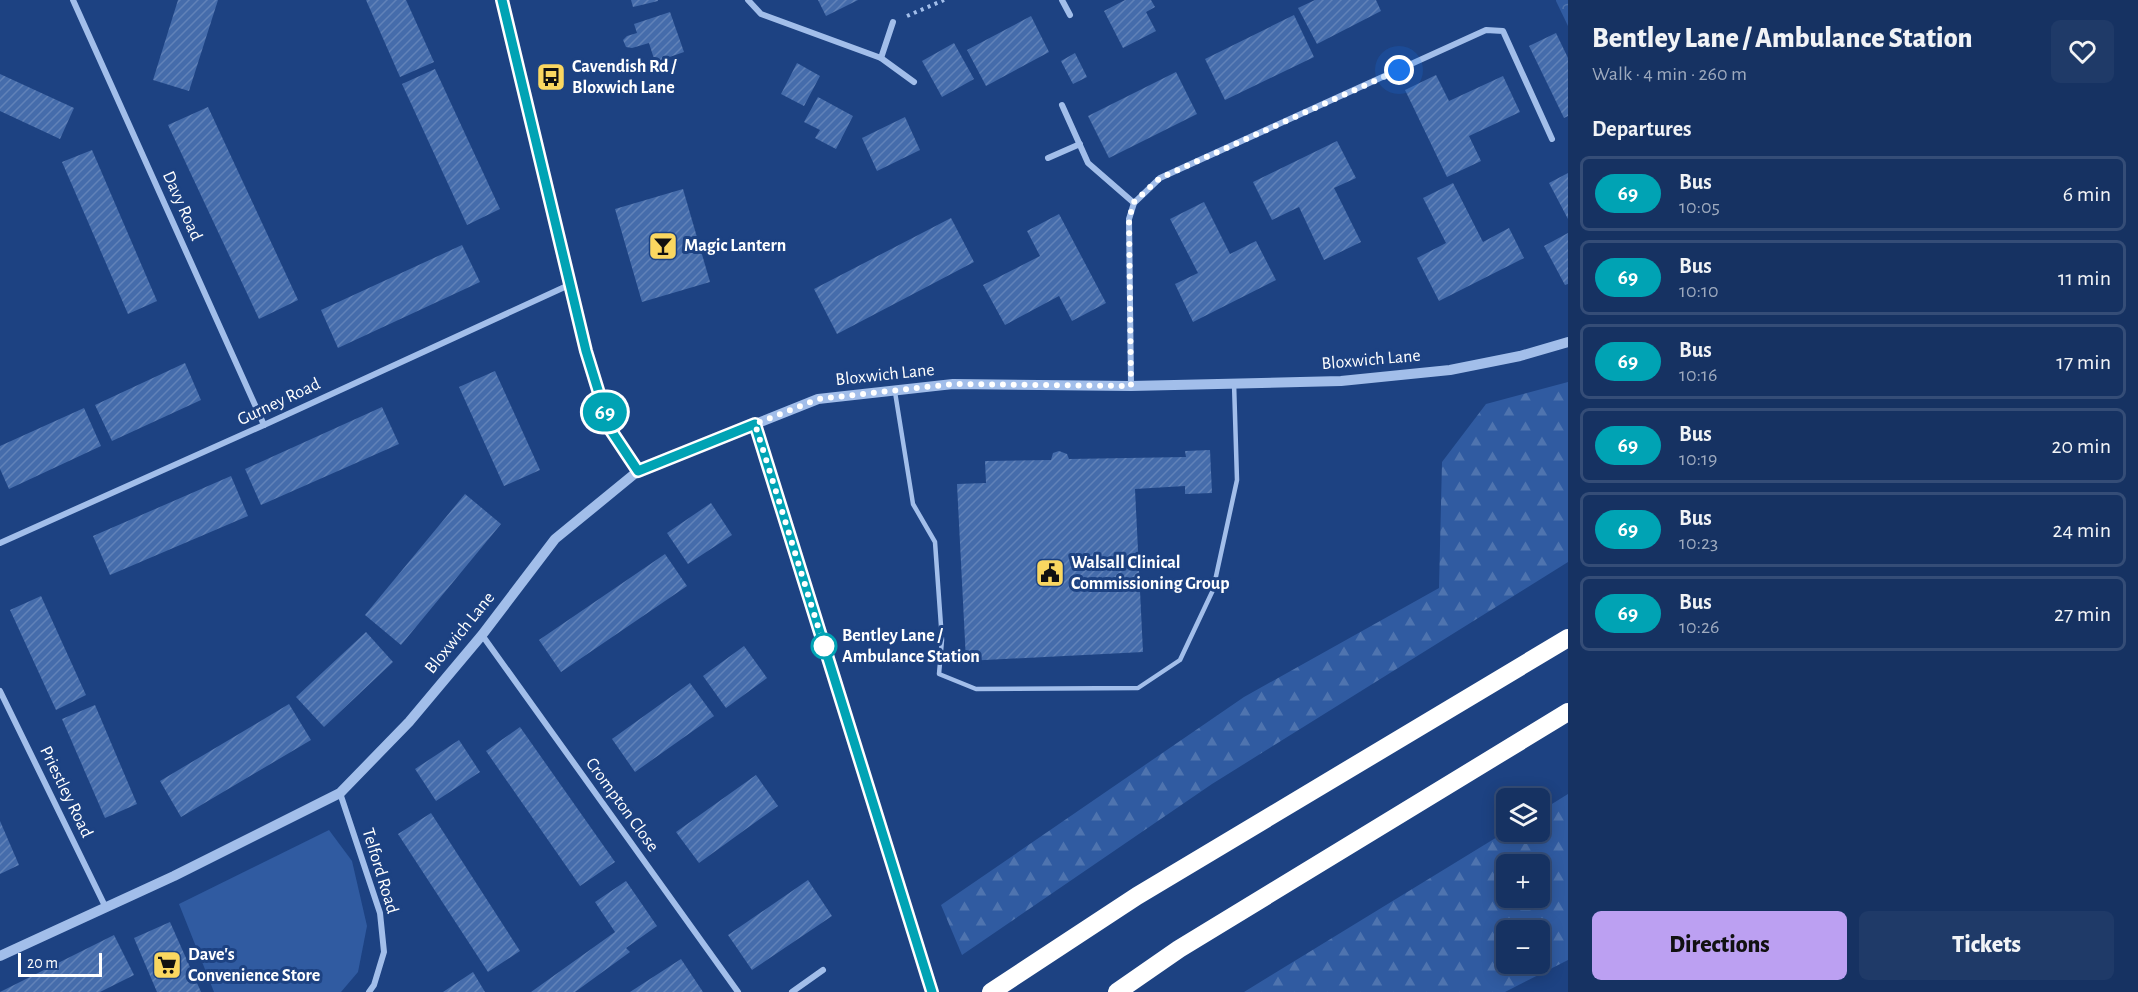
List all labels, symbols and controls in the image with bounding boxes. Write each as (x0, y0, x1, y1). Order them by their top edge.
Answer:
button: heart (2051, 20, 2114, 83)
text: Bentley Lane / Ambulance Station (1592, 25, 1972, 53)
your location (1384, 55, 1414, 85)
place label: Cavendish Rd / Bloxwich Lane (572, 58, 677, 97)
bus stop icon: Cavendish Rd / Bloxwich Lane (535, 61, 567, 93)
text: Walk · 4 min · 260 m (1592, 64, 1747, 84)
text: Departures (1592, 118, 1692, 140)
street label: Davy Road (159, 169, 205, 243)
text: Bus (1679, 171, 1712, 193)
text: 69 (1618, 183, 1638, 204)
text: 6 min (2063, 183, 2111, 205)
text: 10:05 (1679, 197, 1720, 217)
bar icon: Magic Lantern (647, 230, 679, 262)
place label: Magic Lantern (684, 237, 786, 255)
text: Bus (1679, 255, 1712, 277)
text: 69 (1618, 267, 1638, 288)
text: 11 min (2058, 267, 2111, 289)
text: 10:10 (1679, 281, 1718, 301)
text: Bus (1679, 339, 1712, 361)
street label: Bloxwich Lane (1321, 347, 1421, 373)
text: 69 (1618, 351, 1638, 372)
text: 17 min (2056, 351, 2111, 373)
street label: Bloxwich Lane (835, 361, 935, 389)
text: 10:16 (1679, 365, 1717, 385)
street label: Gurney Road (235, 375, 323, 429)
line badge: 69 (578, 392, 632, 432)
text: 69 (595, 402, 615, 423)
text: Bus (1679, 423, 1712, 445)
text: 69 (1618, 435, 1638, 456)
text: 20 min (2051, 435, 2111, 457)
text: 10:19 (1679, 449, 1717, 469)
text: Bus (1679, 507, 1712, 529)
text: 69 (1618, 519, 1638, 540)
text: 24 min (2053, 519, 2111, 541)
text: 10:23 (1679, 533, 1718, 553)
place label: Walsall Clinical Commissioning Group (1071, 554, 1230, 593)
public building icon: Walsall Clinical Commissioning Group (1034, 557, 1066, 589)
street label: Bloxwich Lane (422, 589, 498, 677)
text: Bus (1679, 591, 1712, 613)
text: 69 (1618, 603, 1638, 624)
text: 27 min (2054, 603, 2111, 625)
text: 10:26 (1679, 617, 1720, 637)
place label: Bentley Lane / Ambulance Station (842, 627, 980, 666)
marker: Bentley Lane / Ambulance Station (811, 633, 837, 659)
street label: Priestley Road (36, 743, 96, 841)
street label: Crompton Close (582, 755, 662, 855)
map controls (1496, 788, 1550, 974)
button: layers (1496, 788, 1550, 842)
street label: Telford Road (359, 826, 401, 916)
button: + (1496, 854, 1550, 908)
button: Directions (1592, 911, 1847, 980)
button: Tickets (1859, 911, 2114, 980)
button: − (1496, 920, 1550, 974)
place label: Dave's Convenience Store (188, 946, 320, 985)
supermarket icon: Dave's Convenience Store (151, 949, 183, 981)
scale bar (18, 950, 102, 978)
text: 20 m (27, 955, 58, 971)

